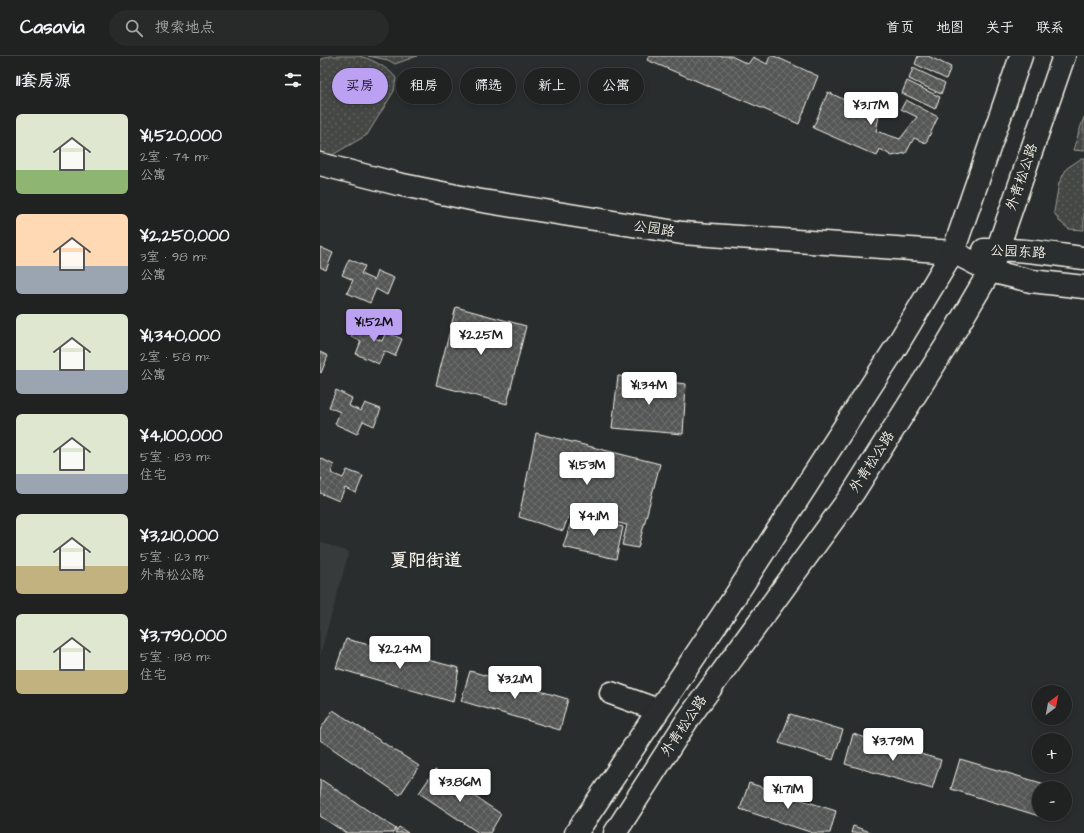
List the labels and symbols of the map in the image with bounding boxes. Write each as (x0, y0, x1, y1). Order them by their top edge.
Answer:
pin: ¥3.17M (838, 92, 904, 126)
street label: 外青松公路 (1001, 141, 1043, 213)
street label: 公园路 (632, 216, 676, 242)
street label: 公园东路 (990, 241, 1046, 263)
pin: ¥1.52M (341, 309, 407, 343)
pin: ¥2.25M (448, 322, 514, 356)
pin: ¥1.34M (616, 372, 682, 406)
street label: 外青松公路 (845, 427, 899, 497)
pin: ¥1.53M (554, 452, 620, 486)
pin: ¥4.1M (566, 503, 622, 537)
district label: 夏阳街道 (390, 548, 462, 573)
pin: ¥2.24M (367, 636, 433, 670)
pin: ¥3.21M (482, 666, 548, 700)
north arrow (1032, 685, 1072, 725)
street label: 外青松公路 (656, 691, 712, 761)
pin: ¥3.79M (860, 728, 926, 762)
pin: ¥3.86M (427, 769, 493, 803)
pin: ¥1.71M (755, 776, 821, 810)

